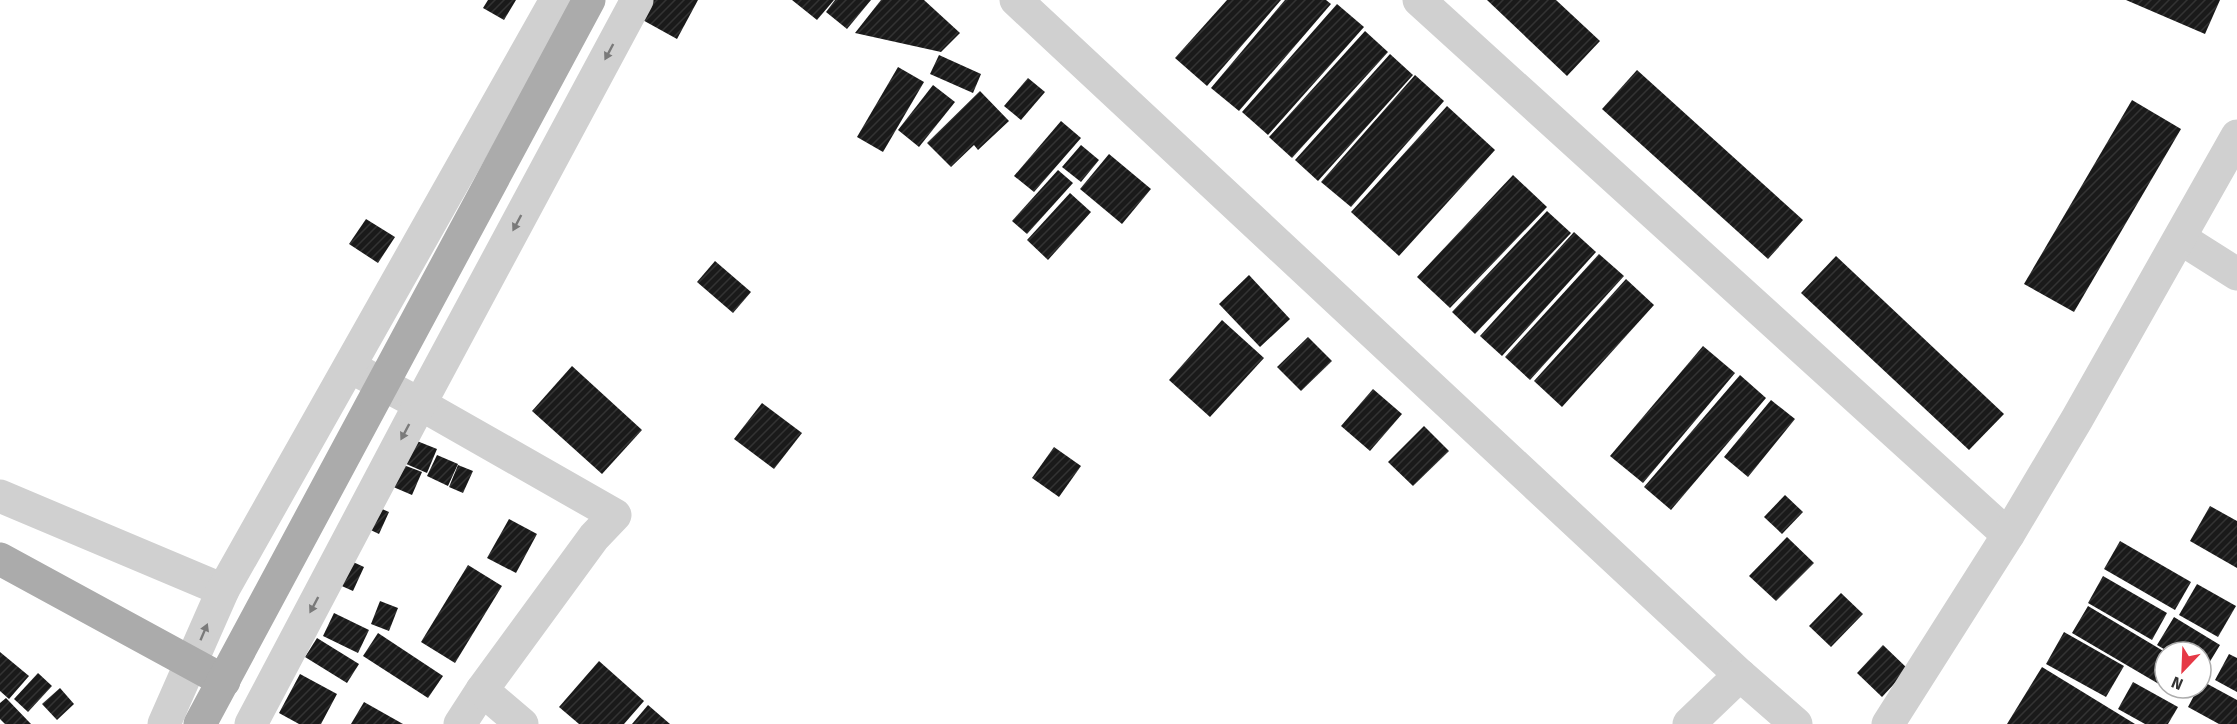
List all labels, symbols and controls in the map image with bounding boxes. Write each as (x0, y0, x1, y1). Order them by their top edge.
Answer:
one-way arrow (604, 43, 614, 60)
one-way arrow (512, 215, 522, 232)
one-way arrow (400, 424, 410, 441)
one-way arrow (309, 596, 319, 613)
one-way arrow (199, 622, 209, 640)
north arrow (2153, 640, 2213, 700)
text: N (2169, 673, 2186, 694)

